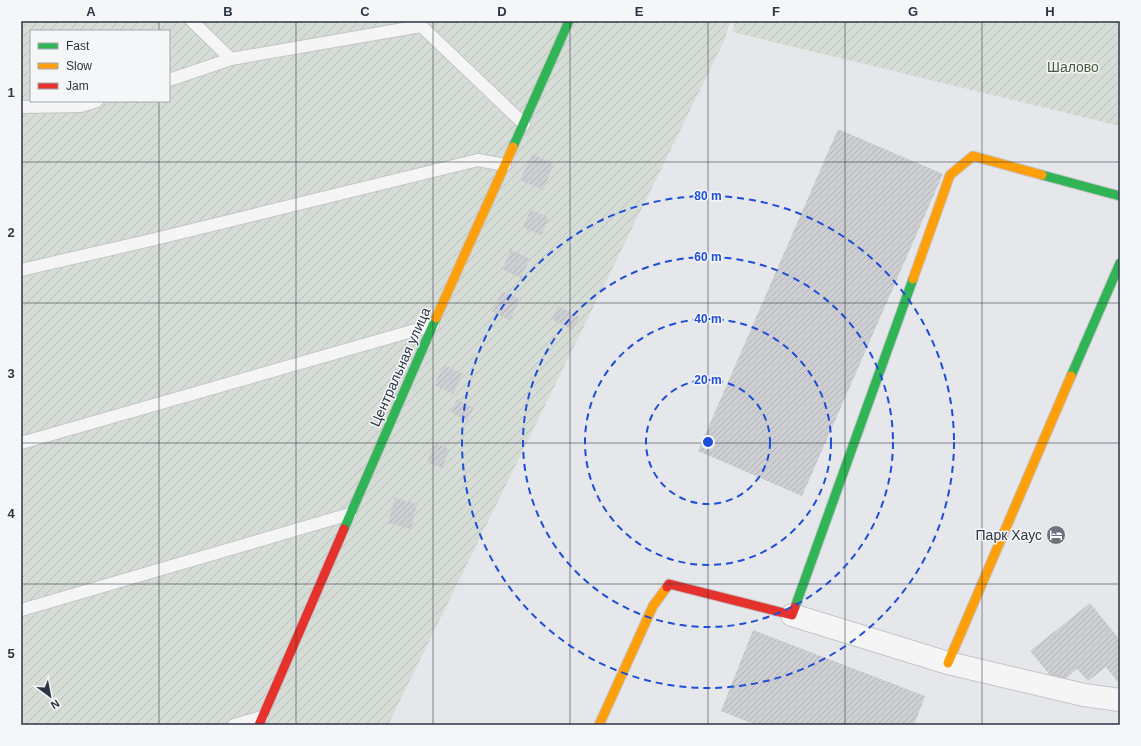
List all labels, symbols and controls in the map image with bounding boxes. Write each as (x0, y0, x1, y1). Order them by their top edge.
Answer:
text: A (86, 4, 96, 19)
text: B (223, 4, 233, 19)
text: C (360, 4, 370, 19)
text: D (497, 4, 507, 19)
text: E (635, 4, 644, 19)
text: F (772, 4, 780, 19)
text: G (908, 4, 918, 19)
text: H (1045, 4, 1055, 19)
legend (30, 30, 170, 102)
text: Fast (66, 39, 90, 53)
text: Slow (66, 59, 92, 73)
park label: Шалово (1047, 59, 1099, 75)
text: Jam (66, 79, 89, 93)
text: 1 (7, 85, 15, 100)
text: 80 m (694, 189, 722, 203)
text: 2 (7, 225, 15, 240)
text: 60 m (694, 250, 722, 264)
street label: Центральная улица (366, 305, 434, 429)
text: 40 m (694, 312, 722, 326)
text: 3 (7, 366, 15, 381)
text: 20 m (694, 373, 722, 387)
centre of rings (701, 435, 715, 449)
text: 4 (7, 506, 15, 521)
hotel icon: Парк Хаус (1045, 524, 1067, 546)
place label: Парк Хаус (976, 527, 1042, 543)
text: 5 (7, 646, 15, 661)
north arrow (30, 676, 70, 716)
text: N (49, 697, 62, 712)

